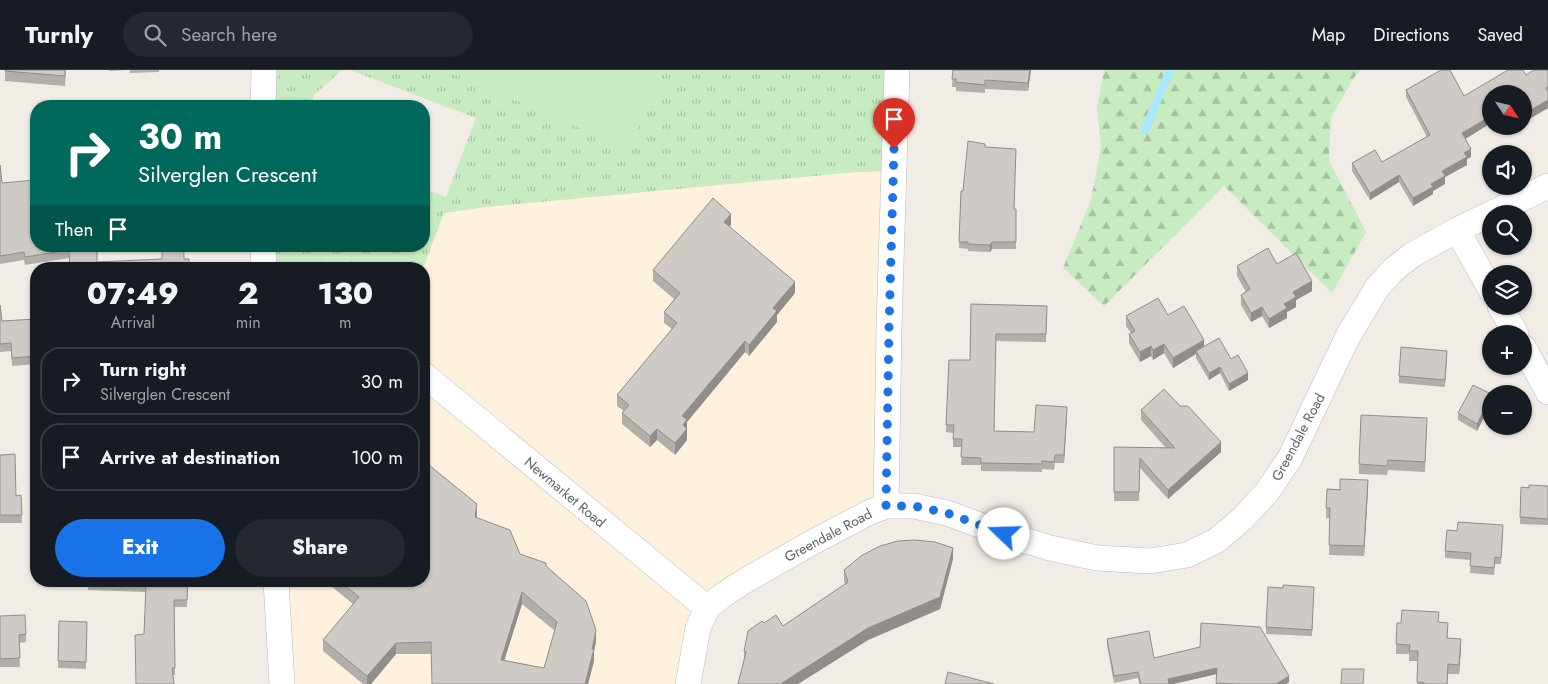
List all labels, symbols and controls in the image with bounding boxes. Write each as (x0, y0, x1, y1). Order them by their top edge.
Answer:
search box (123, 12, 473, 57)
text: Turnly (25, 17, 93, 52)
icon: search (141, 21, 169, 49)
text: Search here (181, 21, 277, 48)
text: Map (1312, 22, 1345, 48)
text: Directions (1373, 22, 1449, 48)
text: Saved (1477, 22, 1523, 48)
north arrow (1482, 85, 1532, 135)
map controls (1482, 85, 1532, 435)
pin (873, 98, 915, 149)
icon: arrive (880, 105, 908, 133)
text: 30 m (138, 112, 222, 162)
icon: right (55, 120, 120, 185)
button: sound (1482, 145, 1532, 195)
text: Silverglen Crescent (138, 158, 317, 190)
button: search (1482, 205, 1532, 255)
icon: arrive (104, 215, 132, 243)
text: Then (55, 216, 94, 243)
button: layers (1482, 265, 1532, 315)
text: 07:49 (87, 272, 179, 315)
text: 2 (238, 272, 258, 315)
text: 130 (318, 272, 373, 315)
text: Arrival (111, 311, 155, 334)
text: min (236, 311, 261, 334)
text: m (339, 311, 352, 334)
button: + (1482, 325, 1532, 375)
text: Turn right (100, 356, 186, 383)
icon: right (57, 367, 85, 395)
text: 30 m (361, 368, 403, 395)
text: Silverglen Crescent (100, 383, 230, 406)
button: − (1482, 385, 1532, 435)
street label: Greendale Road (1266, 390, 1330, 484)
icon: arrive (57, 443, 85, 471)
text: Arrive at destination (100, 444, 280, 471)
text: 100 m (351, 444, 403, 471)
street label: Newmarket Road (520, 452, 610, 532)
street label: Greendale Road (781, 503, 875, 567)
position arrow (977, 507, 1029, 559)
button: Exit (55, 519, 225, 577)
button: Share (235, 519, 405, 577)

